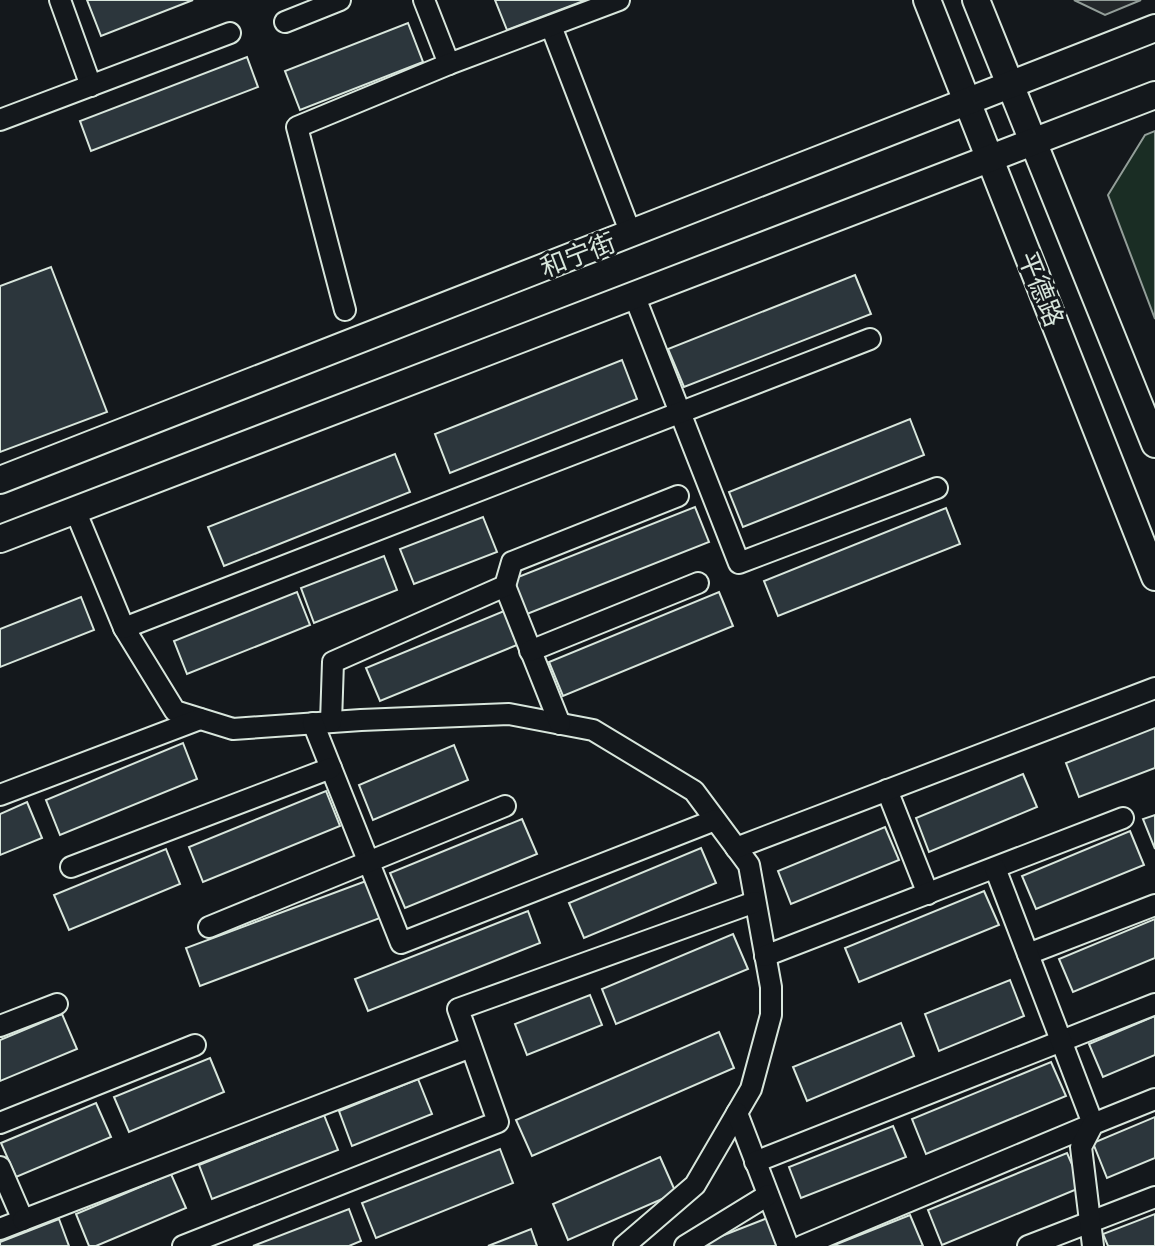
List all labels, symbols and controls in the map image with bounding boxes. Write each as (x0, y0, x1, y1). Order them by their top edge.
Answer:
street label: 和宁街 (536, 227, 620, 283)
street label: 平德路 (1012, 247, 1070, 331)

